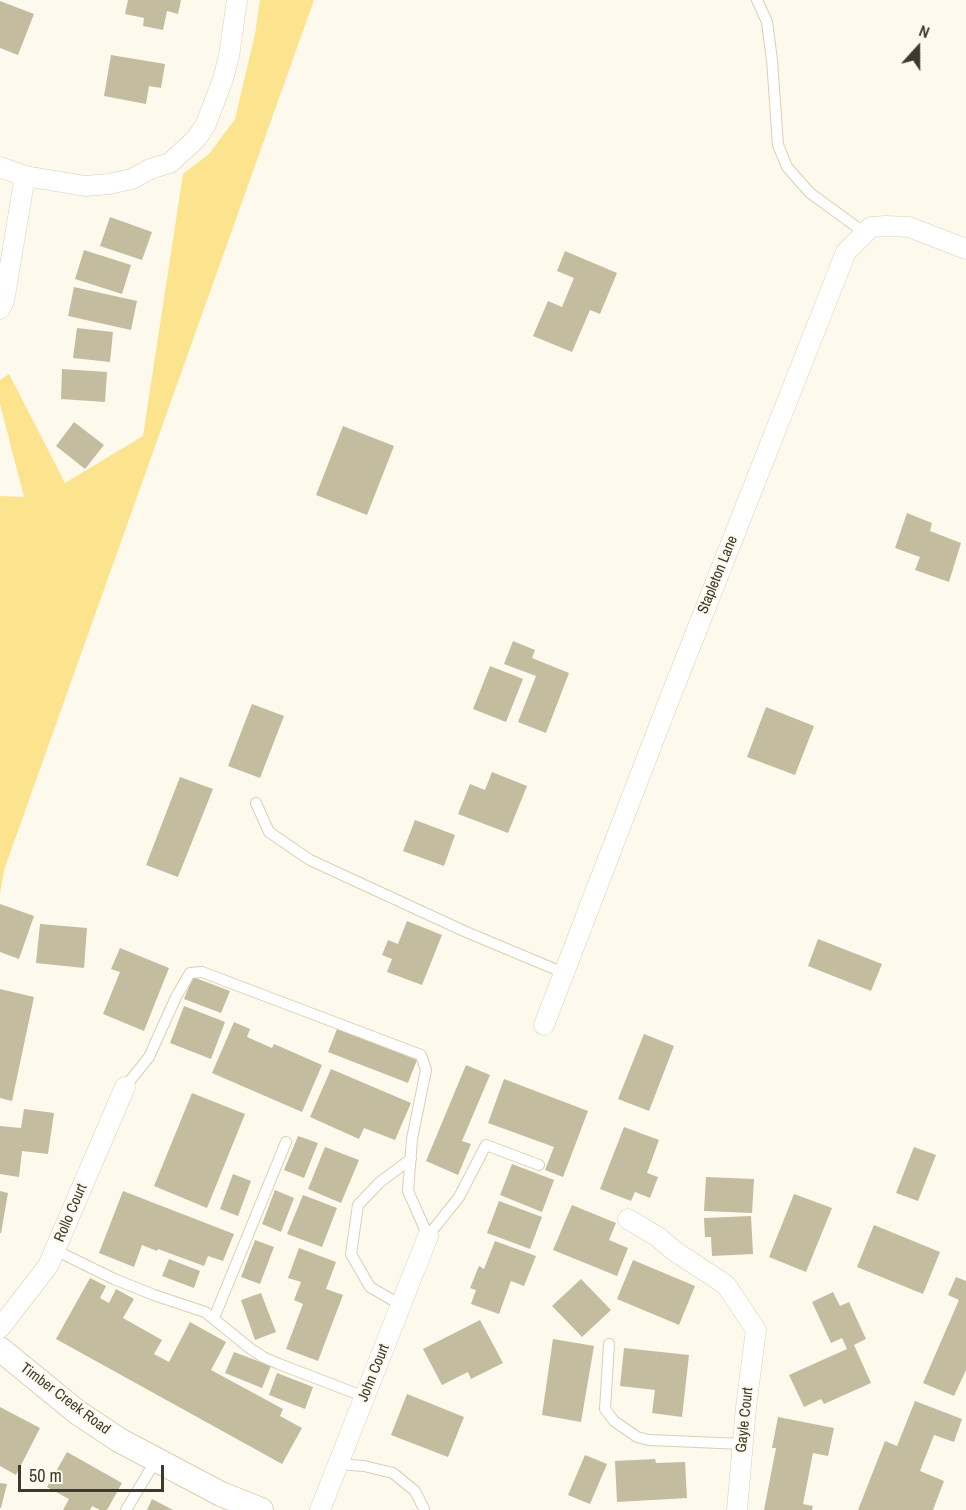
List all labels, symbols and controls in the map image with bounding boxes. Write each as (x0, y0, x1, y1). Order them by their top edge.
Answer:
north arrow (888, 18, 948, 78)
text: N (916, 19, 933, 43)
street label: Stapleton Lane (694, 533, 742, 617)
street label: Rollo Court (51, 1181, 91, 1245)
street label: John Court (354, 1342, 394, 1404)
street label: Timber Creek Road (17, 1359, 113, 1439)
street label: Gayle Court (733, 1386, 757, 1454)
scale bar (21, 1453, 166, 1491)
text: 50 m (29, 1463, 62, 1488)

